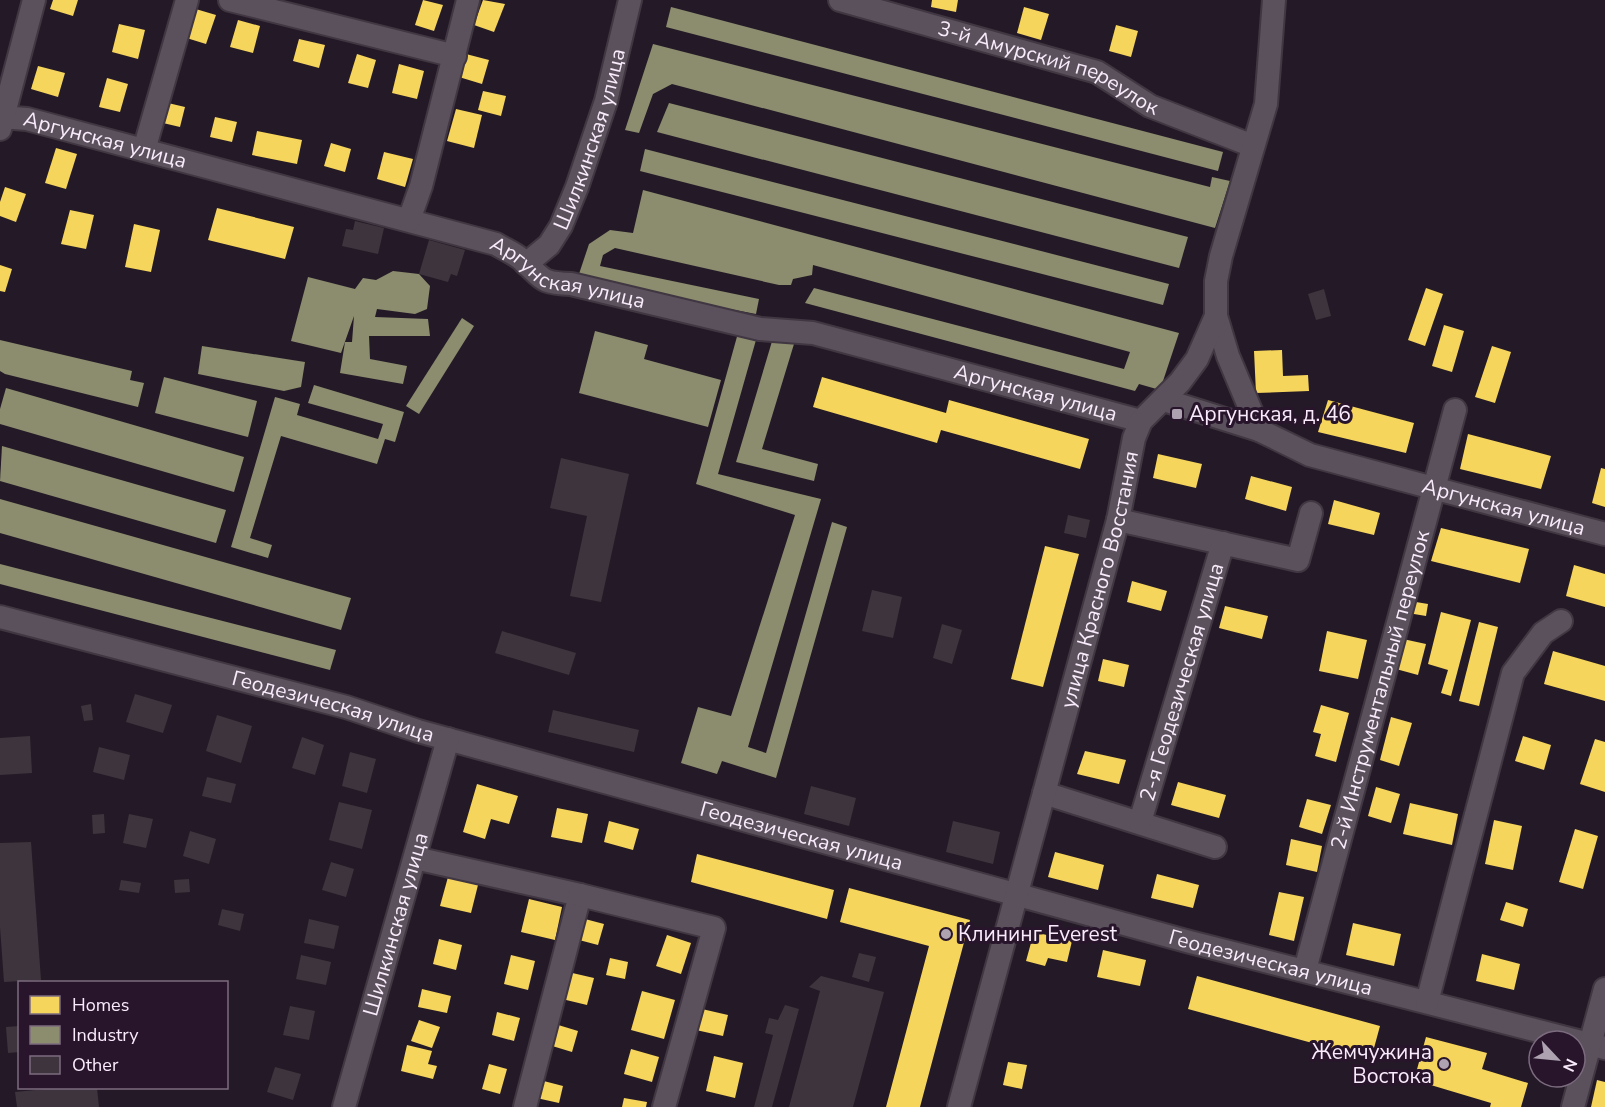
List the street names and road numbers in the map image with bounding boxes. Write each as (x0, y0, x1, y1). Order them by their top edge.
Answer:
street label: 3-й Амурский переулок (935, 14, 1163, 122)
street label: Шилкинская улица (547, 46, 632, 234)
street label: Аргунская улица (20, 105, 190, 175)
street label: Аргунская улица (485, 230, 648, 315)
street label: Аргунская улица (951, 357, 1120, 428)
street label: улица Красного Восстания (1054, 449, 1145, 711)
street label: Аргунская улица (1419, 472, 1588, 542)
street label: 2-й Инструментальный переулок (1324, 526, 1436, 853)
street label: 2-я Геодезическая улица (1133, 559, 1230, 805)
street label: Геодезическая улица (229, 664, 437, 749)
street label: Геодезическая улица (697, 795, 906, 877)
street label: Шилкинская улица (356, 829, 435, 1019)
street label: Геодезическая улица (1166, 923, 1376, 1002)

